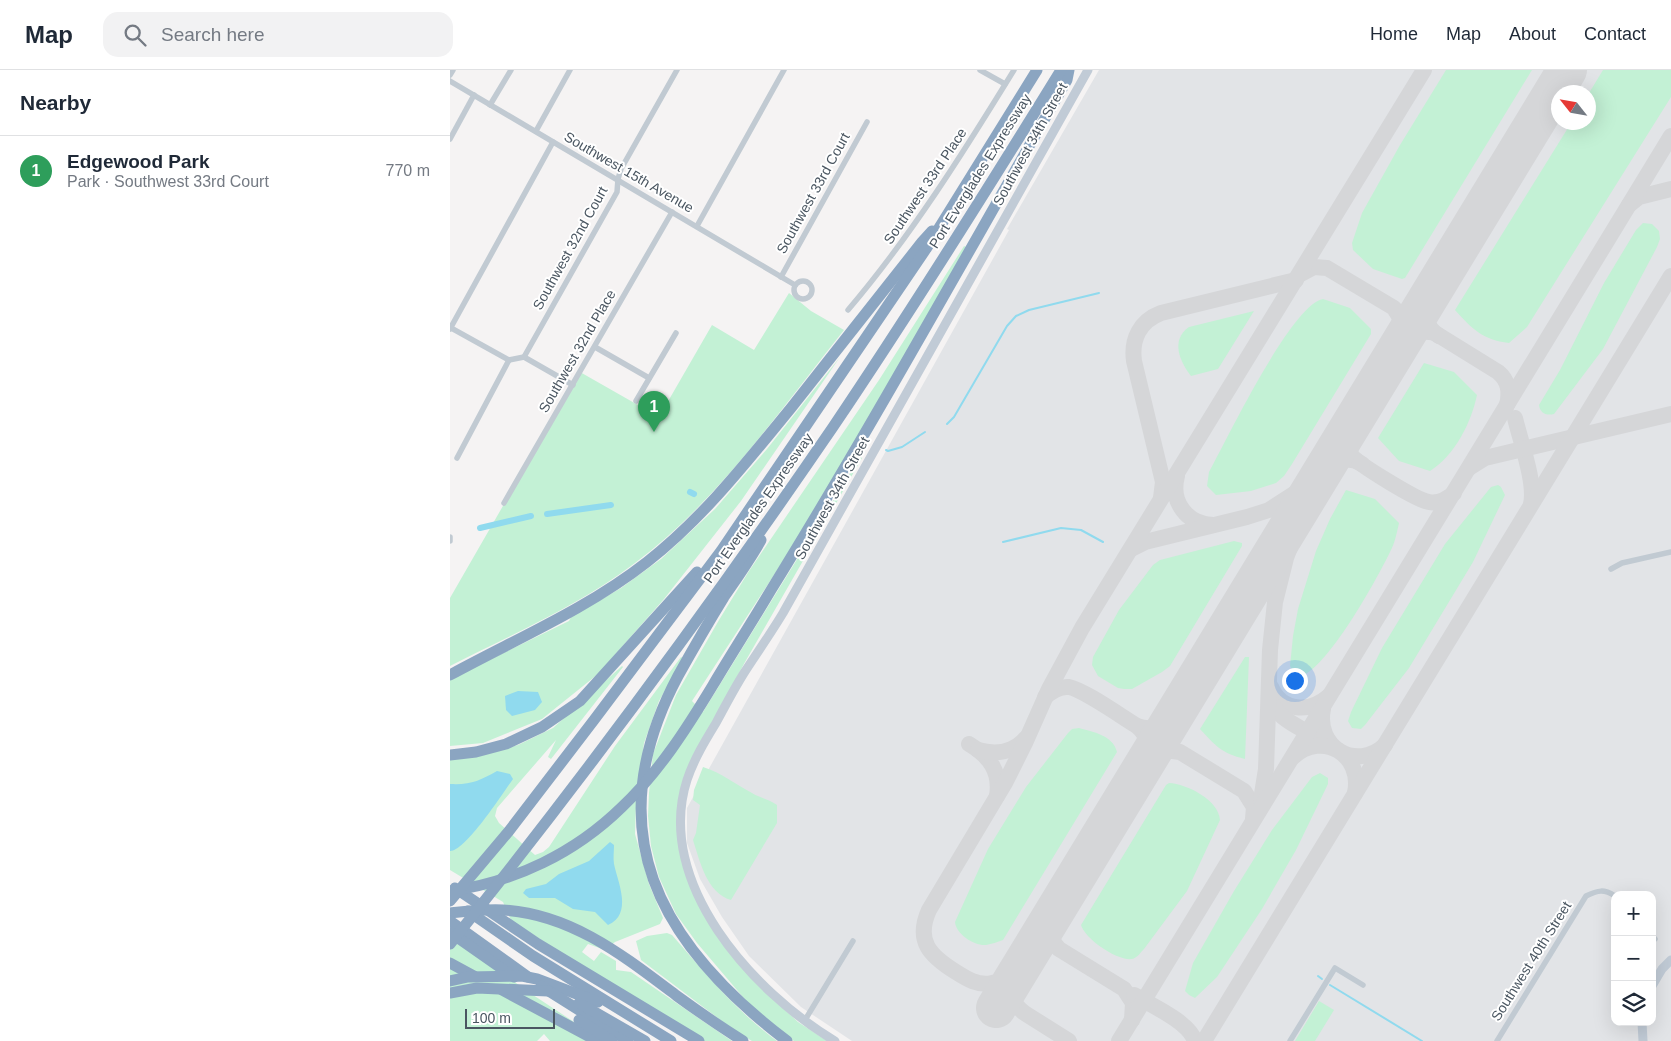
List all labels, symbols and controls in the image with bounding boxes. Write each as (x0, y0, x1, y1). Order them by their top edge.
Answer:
search box (103, 12, 453, 57)
text: Map (25, 21, 73, 48)
icon: search (121, 21, 149, 49)
text: Search here (161, 24, 265, 45)
text: Home (1370, 24, 1418, 44)
text: Map (1446, 24, 1481, 44)
text: About (1509, 24, 1556, 44)
text: Contact (1584, 24, 1646, 44)
street label: Southwest 34th Street (990, 80, 1070, 208)
north arrow (1551, 85, 1596, 130)
text: Nearby (20, 91, 91, 114)
street label: Port Everglades Expressway (926, 91, 1034, 251)
street label: Southwest 33rd Place (880, 125, 970, 247)
street label: Southwest 15th Avenue (561, 128, 697, 216)
street label: Southwest 33rd Court (773, 130, 853, 256)
text: Edgewood Park (67, 151, 210, 172)
text: 1 (32, 162, 40, 179)
text: 770 m (386, 162, 430, 179)
text: Park · Southwest 33rd Court (67, 173, 269, 190)
street label: Southwest 32nd Court (529, 183, 611, 312)
street label: Southwest 32nd Place (535, 286, 619, 415)
pin: 1 (638, 391, 670, 432)
street label: Port Everglades Expressway (700, 430, 816, 586)
street label: Southwest 34th Street (792, 434, 872, 562)
your location (1282, 668, 1308, 694)
map controls (1611, 891, 1656, 1026)
button: + (1611, 891, 1656, 936)
street label: Southwest 40th Street (1488, 898, 1574, 1024)
button: − (1611, 936, 1656, 981)
button: layers (1611, 981, 1656, 1026)
scale bar (465, 1006, 555, 1029)
text: 100 m (472, 1010, 511, 1026)

